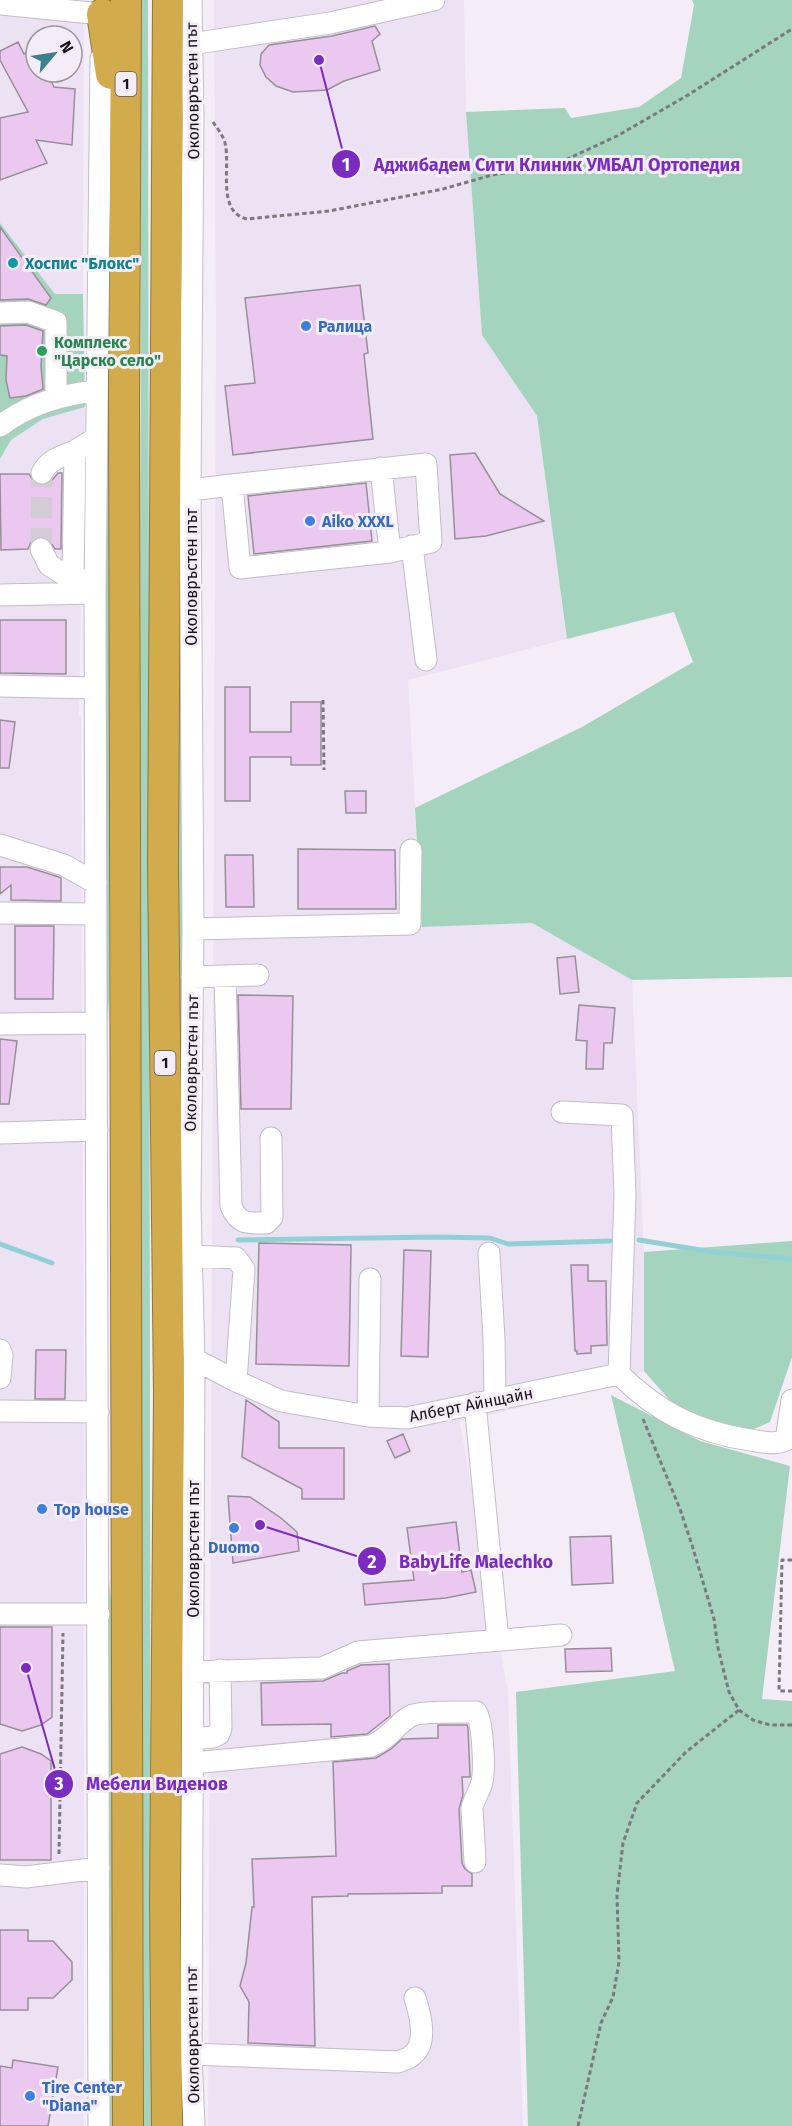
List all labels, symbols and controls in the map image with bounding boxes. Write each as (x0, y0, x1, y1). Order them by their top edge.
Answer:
street label: Околовръстен път (182, 21, 203, 160)
north arrow (24, 24, 84, 84)
text: N (56, 38, 78, 56)
road number: 1 (116, 72, 136, 96)
callout: Аджибадем Сити Клиник УМБАЛ Ортопедия (331, 146, 752, 182)
text: 1 (342, 154, 350, 176)
text: Аджибадем Сити Клиник УМБАЛ Ортопедия (373, 154, 740, 176)
place label: Хоспис "Блокс" (24, 254, 139, 273)
marker: Хоспис "Блокс" (6, 256, 20, 270)
place label: Ралица (318, 317, 373, 336)
marker: Ралица (299, 319, 313, 333)
place label: Комплекс "Царско село" (54, 333, 161, 370)
marker: Комплекс "Царско село" (35, 344, 49, 358)
street label: Околовръстен път (182, 508, 201, 646)
place label: Aiko XXXL (321, 512, 394, 531)
marker: Aiko XXXL (303, 514, 317, 528)
street label: Околовръстен път (181, 993, 202, 1132)
road number: 1 (154, 1051, 176, 1075)
street label: Алберт Айнщайн (408, 1383, 535, 1426)
street label: Околовръстен път (184, 1480, 203, 1618)
place label: Top house (54, 1500, 129, 1519)
marker: Top house (35, 1502, 49, 1516)
marker: Duomo (227, 1521, 241, 1535)
place label: Duomo (208, 1538, 260, 1557)
callout: BabyLife Malechko (357, 1543, 565, 1579)
text: 2 (367, 1551, 377, 1573)
text: BabyLife Malechko (399, 1551, 553, 1573)
callout: Мебели Виденов (44, 1766, 240, 1802)
text: 3 (53, 1773, 64, 1795)
text: Мебели Виденов (86, 1773, 228, 1795)
street label: Околовръстен път (182, 1965, 203, 2104)
place label: Tire Center "Diana" (42, 2078, 122, 2115)
marker: Tire Center "Diana" (23, 2089, 37, 2103)

